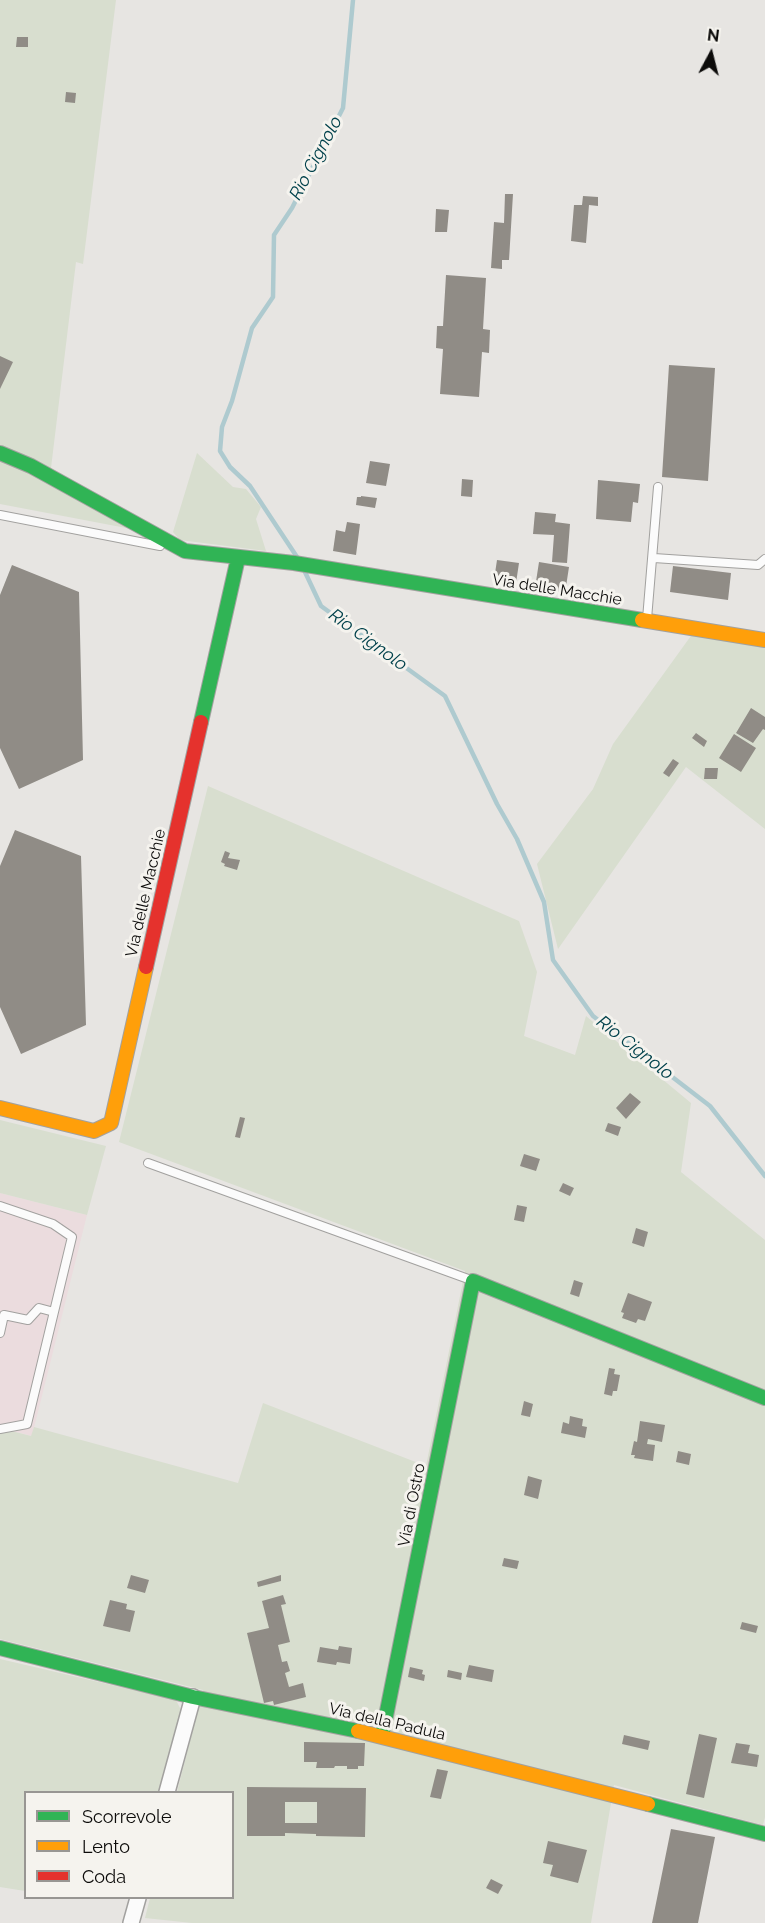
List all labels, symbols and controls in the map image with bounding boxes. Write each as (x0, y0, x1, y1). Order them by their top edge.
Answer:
north arrow (681, 24, 741, 84)
text: N (706, 25, 720, 46)
water label: Rio Cignolo (285, 113, 347, 203)
street label: Via delle Macchie (491, 570, 623, 610)
water label: Rio Cignolo (325, 604, 411, 676)
street label: Via delle Macchie (122, 827, 170, 959)
water label: Rio Cignolo (592, 1011, 678, 1085)
street label: Via di Ostro (395, 1462, 429, 1548)
street label: Via della Padula (327, 1699, 447, 1745)
legend (24, 1791, 234, 1899)
text: Scorrevole (82, 1806, 172, 1827)
text: Lento (82, 1836, 130, 1857)
text: Coda (82, 1866, 126, 1887)

